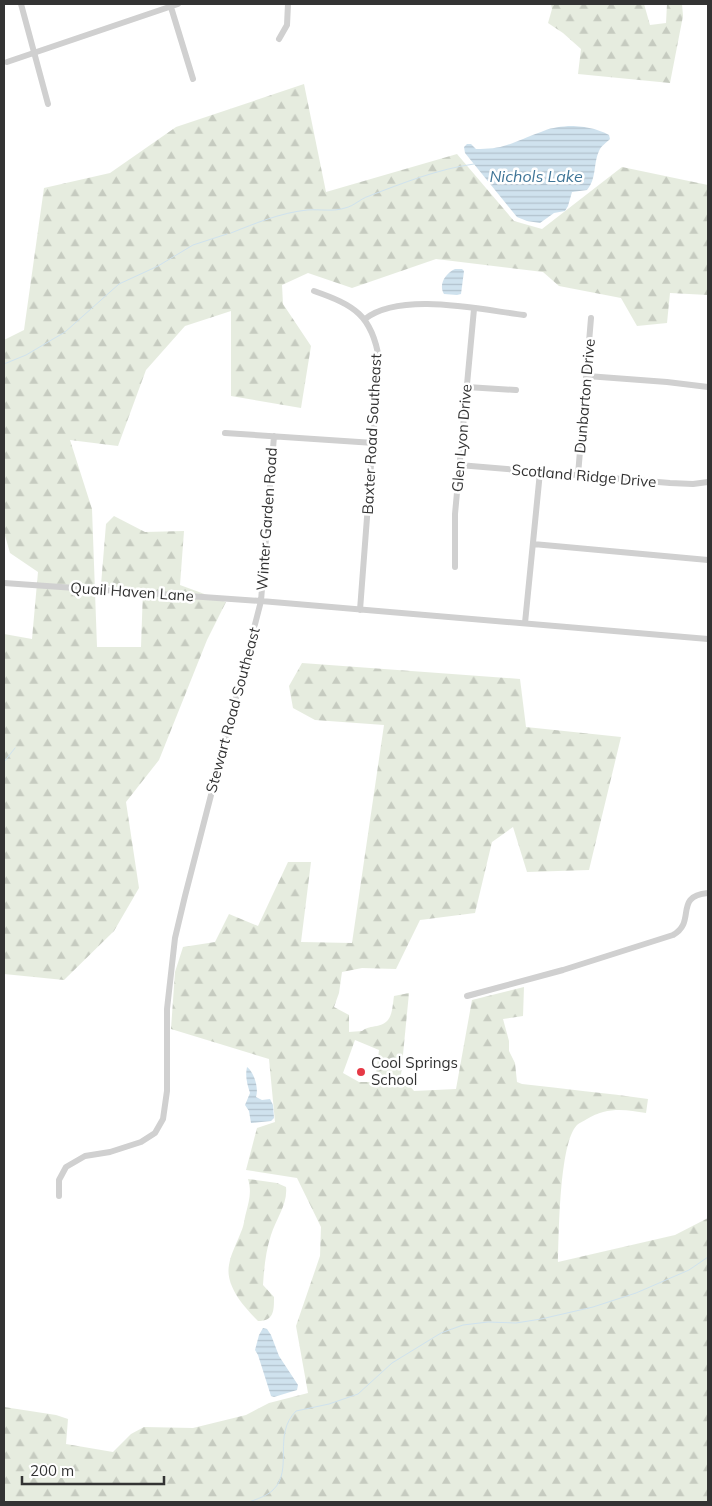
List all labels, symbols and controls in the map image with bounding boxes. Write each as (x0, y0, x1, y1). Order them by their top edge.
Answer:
water label: Nichols Lake (489, 166, 583, 186)
street label: Dunbarton Drive (570, 338, 599, 454)
street label: Baxter Road Southeast (358, 353, 385, 515)
street label: Glen Lyon Drive (447, 383, 476, 493)
street label: Winter Garden Road (252, 447, 281, 591)
street label: Scotland Ridge Drive (511, 460, 657, 491)
street label: Quail Haven Lane (70, 578, 194, 605)
street label: Stewart Road Southeast (201, 625, 264, 795)
place label: Cool Springs School (371, 1053, 458, 1089)
marker: Cool Springs School (355, 1066, 367, 1078)
scale bar (22, 1454, 165, 1486)
text: 200 m (30, 1461, 74, 1480)

